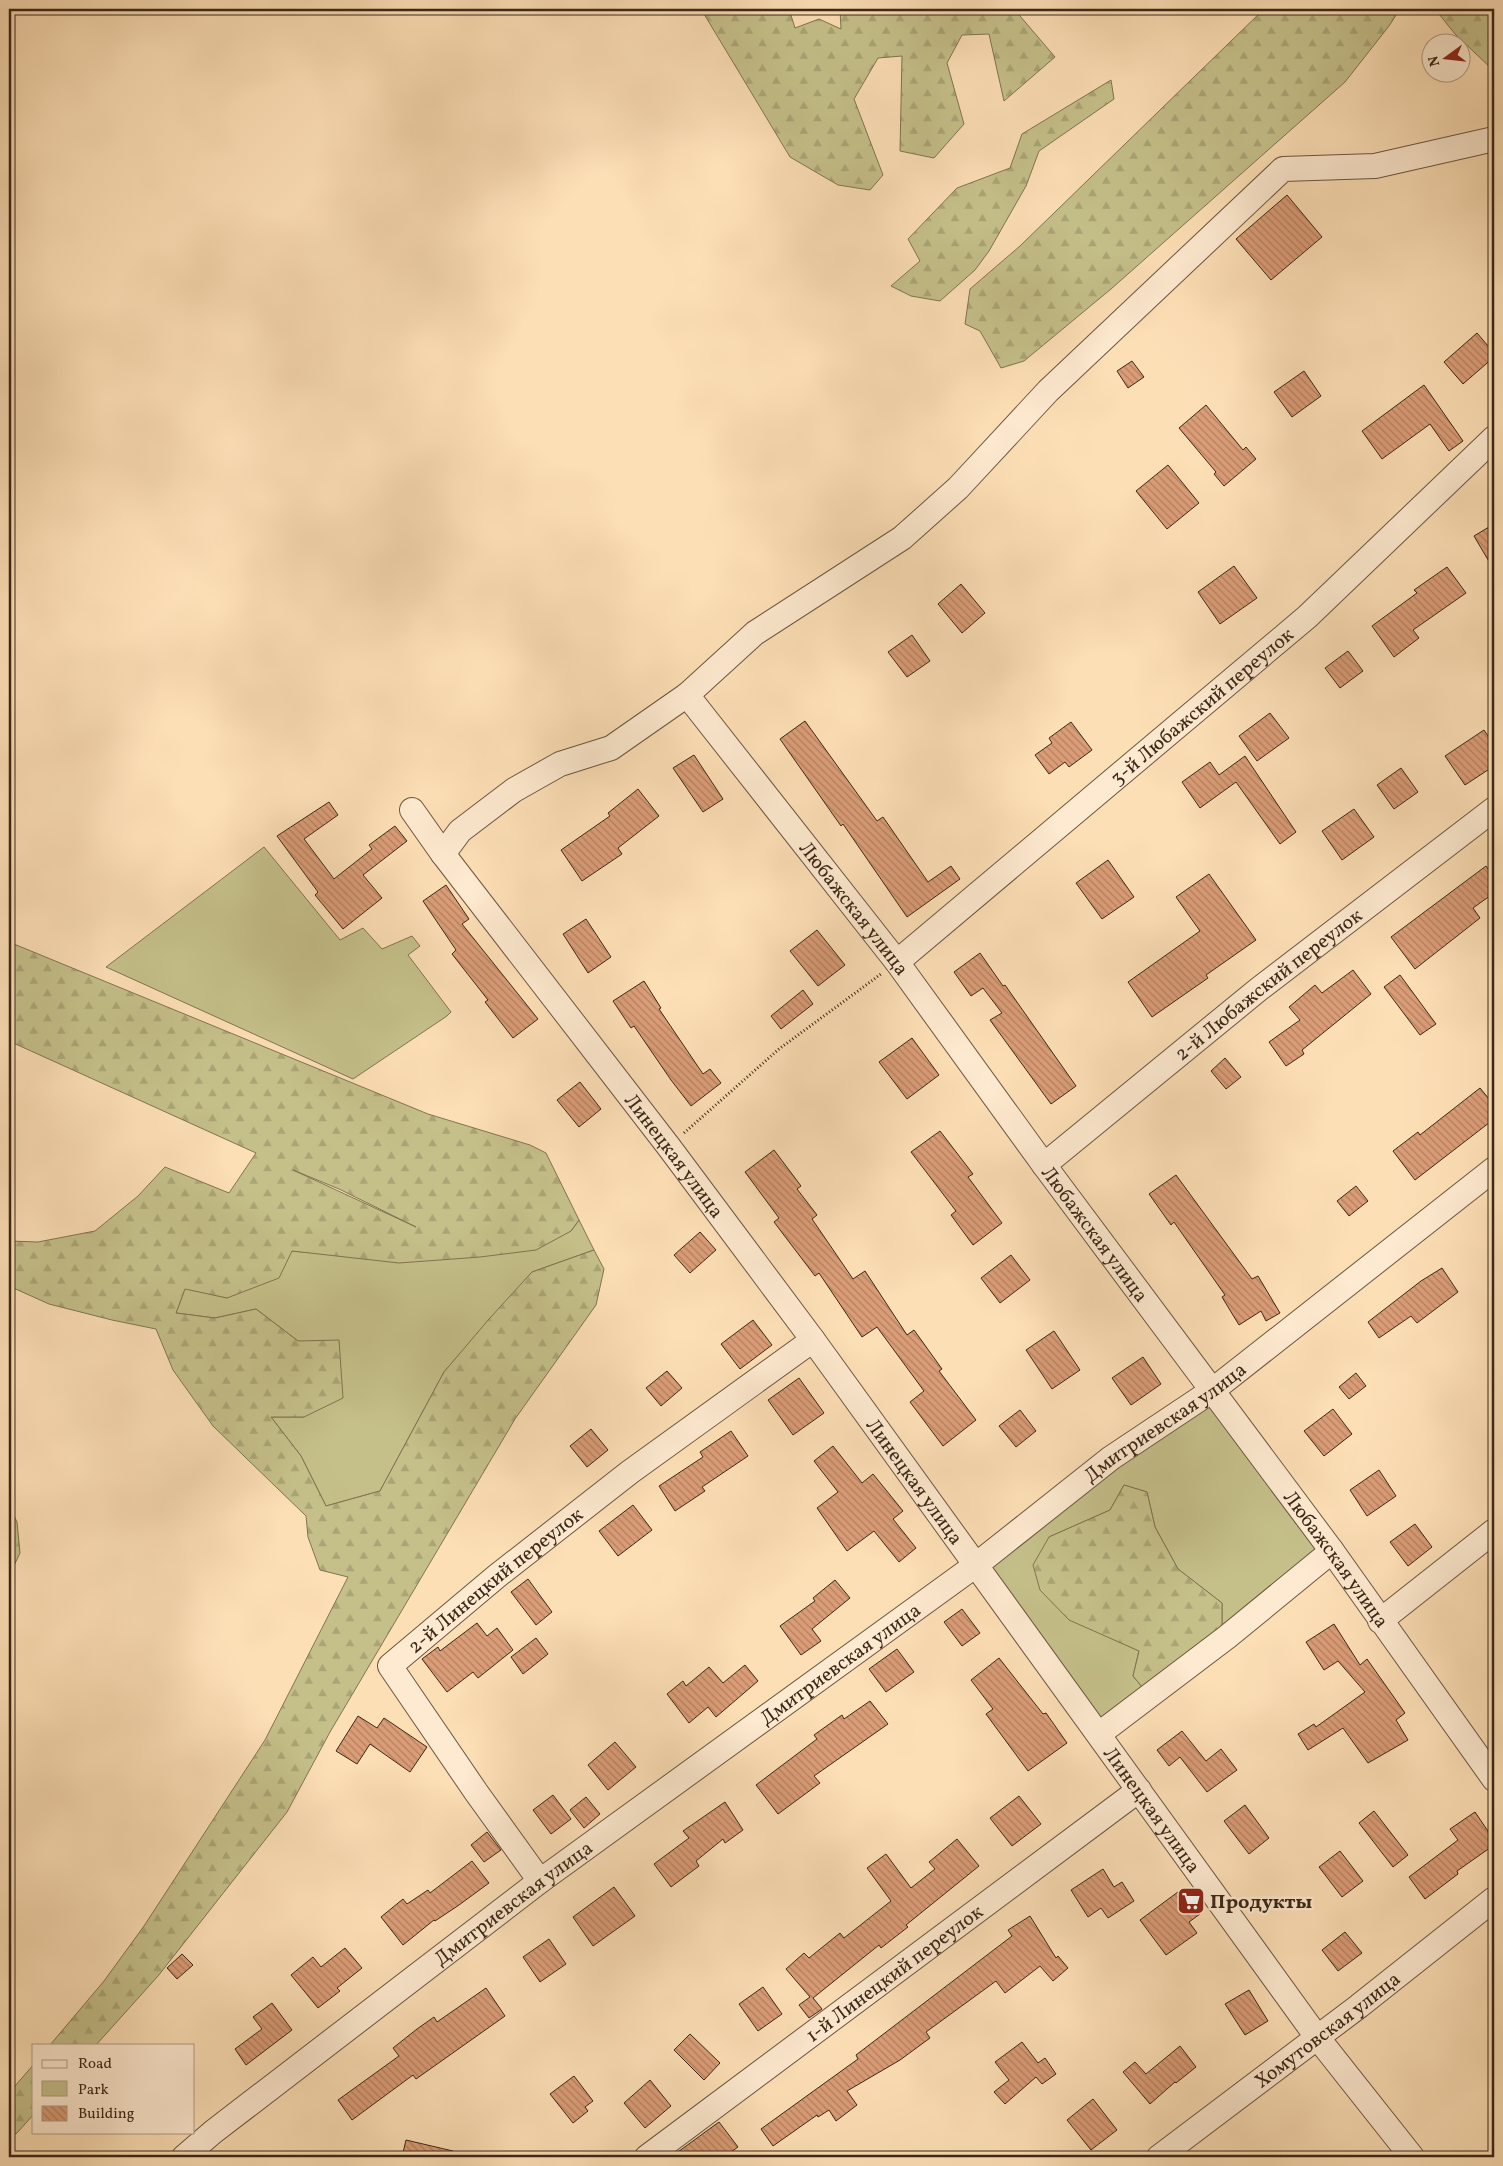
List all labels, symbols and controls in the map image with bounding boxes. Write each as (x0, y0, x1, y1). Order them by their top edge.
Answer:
north arrow (1420, 32, 1470, 82)
text: N (1424, 54, 1445, 68)
street label: 3-й Любажский переулок (1105, 622, 1301, 793)
street label: Любажская улица (791, 836, 914, 982)
street label: 2-й Любажский переулок (1169, 902, 1369, 1069)
street label: Линецкая улица (617, 1088, 730, 1225)
street label: Любажская улица (1033, 1161, 1154, 1309)
street label: Дмитриевская улица (1079, 1357, 1253, 1490)
street label: Линецкая улица (858, 1413, 969, 1551)
street label: Любажская улица (1276, 1485, 1394, 1634)
street label: 2-й Линецкий переулок (403, 1502, 590, 1661)
street label: Дмитриевская улица (755, 1597, 927, 1733)
street label: Линецкая улица (1096, 1742, 1206, 1880)
street label: Дмитриевская улица (429, 1835, 599, 1973)
supermarket icon: Продукты (1176, 1886, 1206, 1916)
place label: Продукты (1210, 1889, 1313, 1917)
street label: 1-й Линецкий переулок (801, 1899, 990, 2050)
street label: Хомутовская улица (1250, 1966, 1407, 2096)
legend (32, 2044, 195, 2134)
text: Road (78, 2054, 112, 2075)
text: Park (78, 2080, 109, 2101)
text: Building (78, 2104, 135, 2125)

